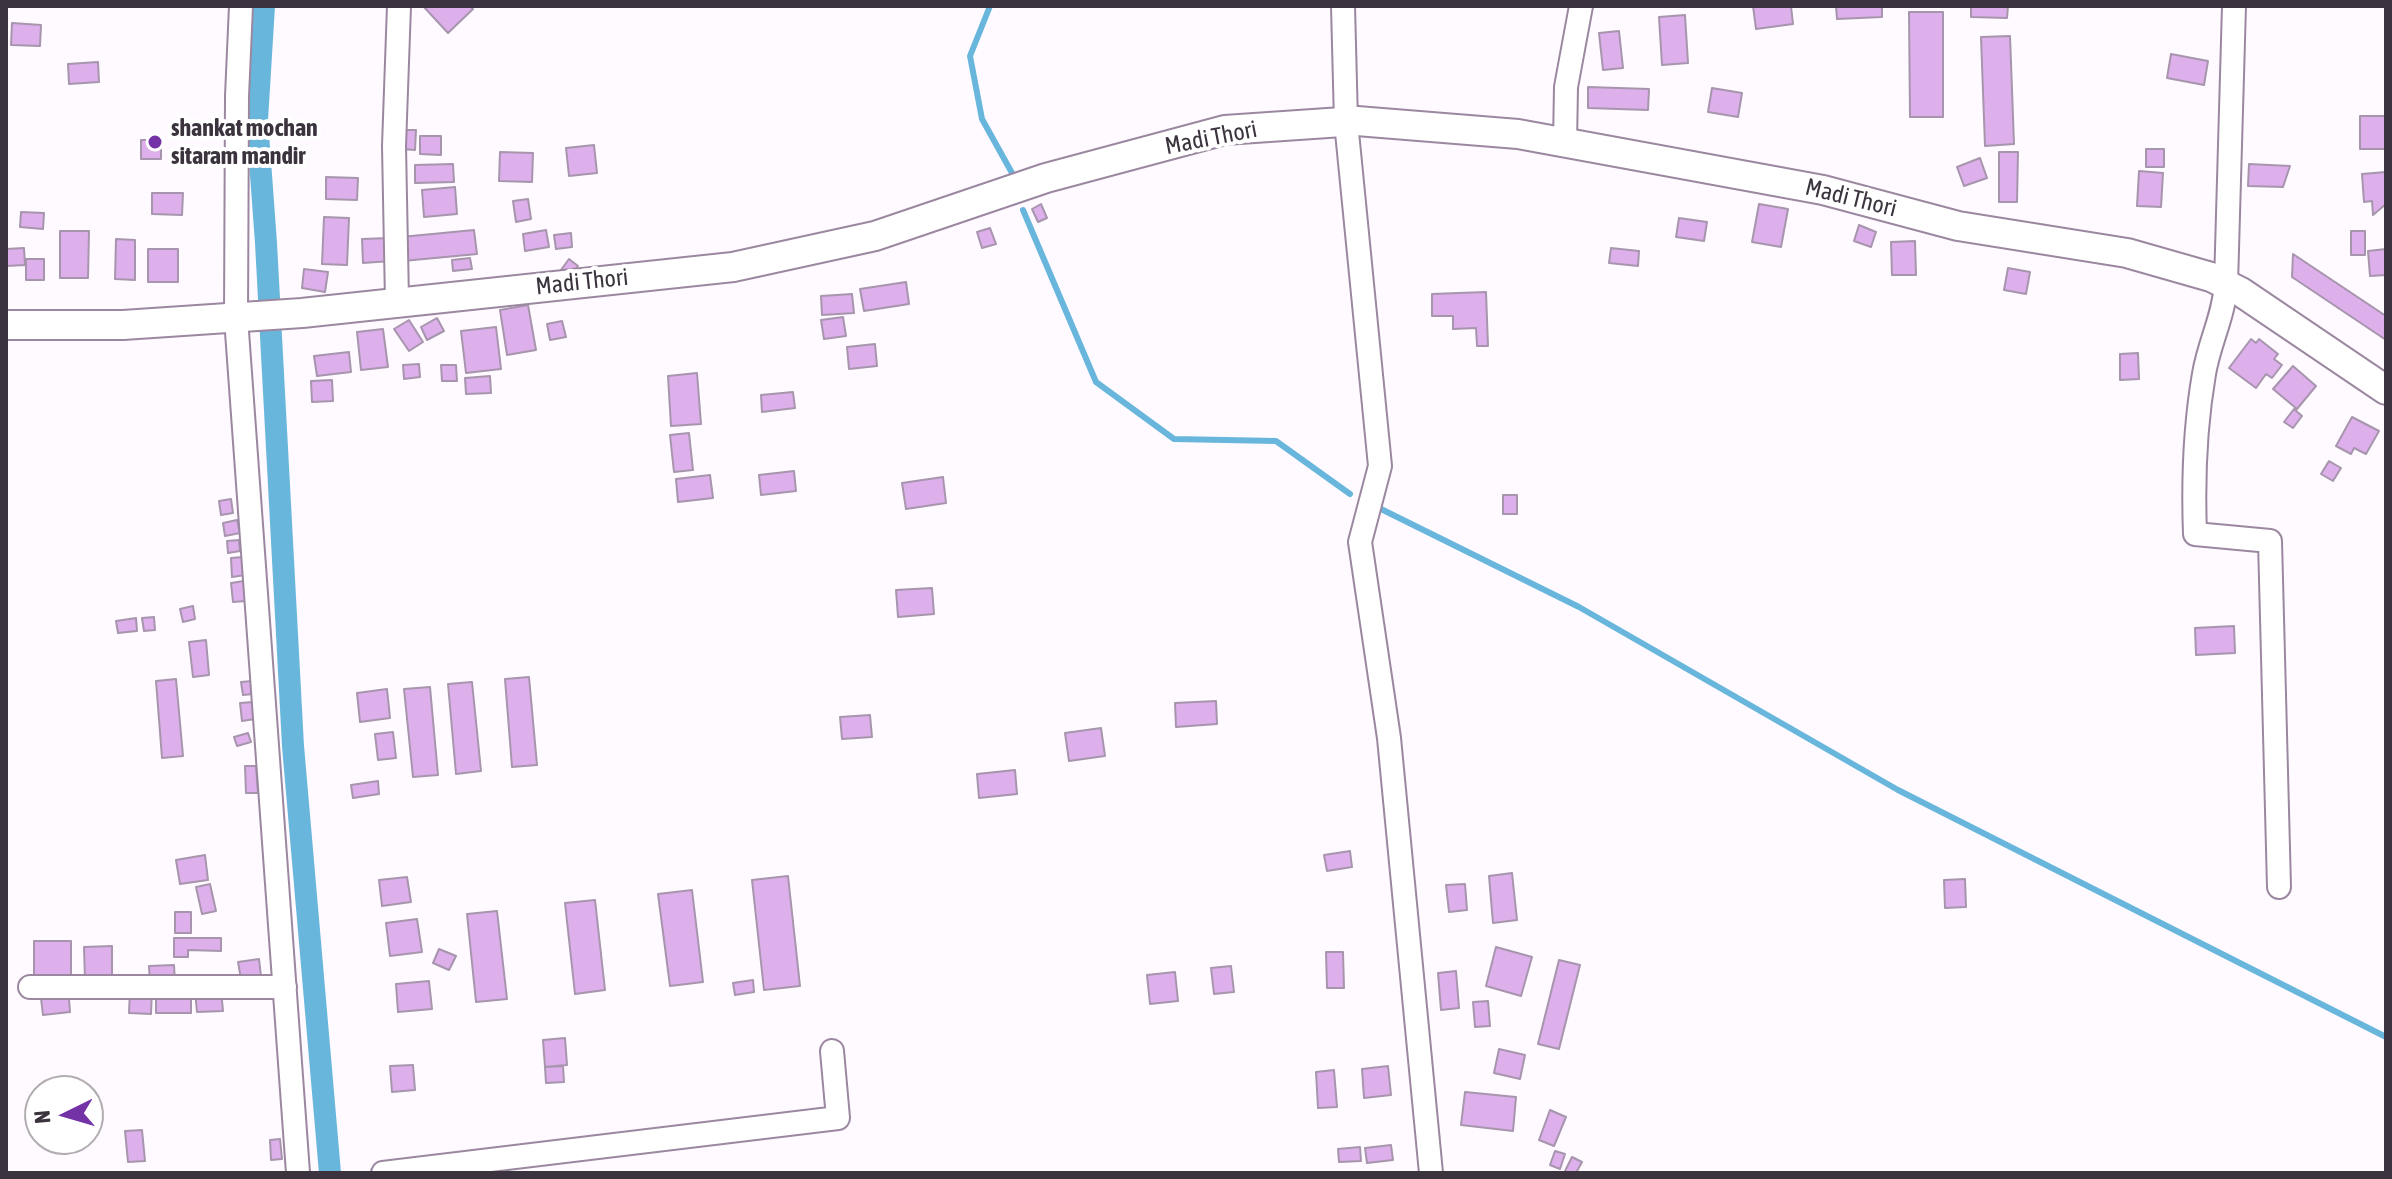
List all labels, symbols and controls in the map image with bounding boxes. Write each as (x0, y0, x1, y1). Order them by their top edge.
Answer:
place label: shankat mochan sitaram mandir (171, 114, 318, 170)
street label: Madi Thori (1163, 115, 1259, 161)
marker: shankat mochan sitaram mandir (146, 133, 164, 151)
street label: Madi Thori (1802, 173, 1900, 223)
street label: Madi Thori (534, 263, 630, 301)
north arrow (24, 1075, 104, 1155)
text: N (29, 1109, 56, 1125)

